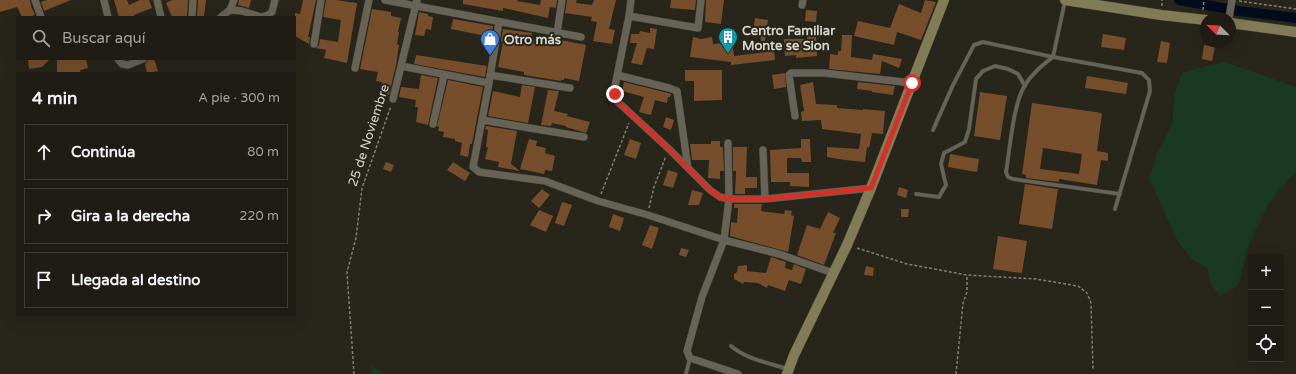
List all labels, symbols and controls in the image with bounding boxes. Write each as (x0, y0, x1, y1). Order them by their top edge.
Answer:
north arrow (1200, 12, 1236, 48)
search box (16, 16, 296, 60)
place label: Centro Familiar Monte se Sion (742, 23, 836, 54)
building icon: Centro Familiar Monte se Sion (717, 26, 739, 54)
icon: search (30, 27, 52, 49)
shop icon: Otro más (479, 28, 501, 56)
text: Buscar aquí (62, 29, 145, 47)
place label: Otro más (504, 32, 561, 48)
route start (903, 74, 921, 92)
street label: 25 de Noviembre (345, 82, 393, 188)
route end (606, 85, 624, 103)
text: 4 min (32, 88, 77, 109)
text: A pie · 300 m (198, 90, 280, 106)
icon: ahead (33, 141, 55, 163)
text: Continúa (71, 143, 135, 161)
text: 80 m (247, 144, 279, 160)
icon: right (33, 205, 55, 227)
text: Gira a la derecha (71, 207, 190, 225)
text: 220 m (239, 208, 279, 224)
map controls (1248, 254, 1284, 362)
button: + (1248, 254, 1284, 290)
icon: arrive (33, 269, 55, 291)
text: Llegada al destino (71, 271, 200, 289)
button: − (1248, 290, 1284, 326)
button: locate (1248, 326, 1284, 362)

